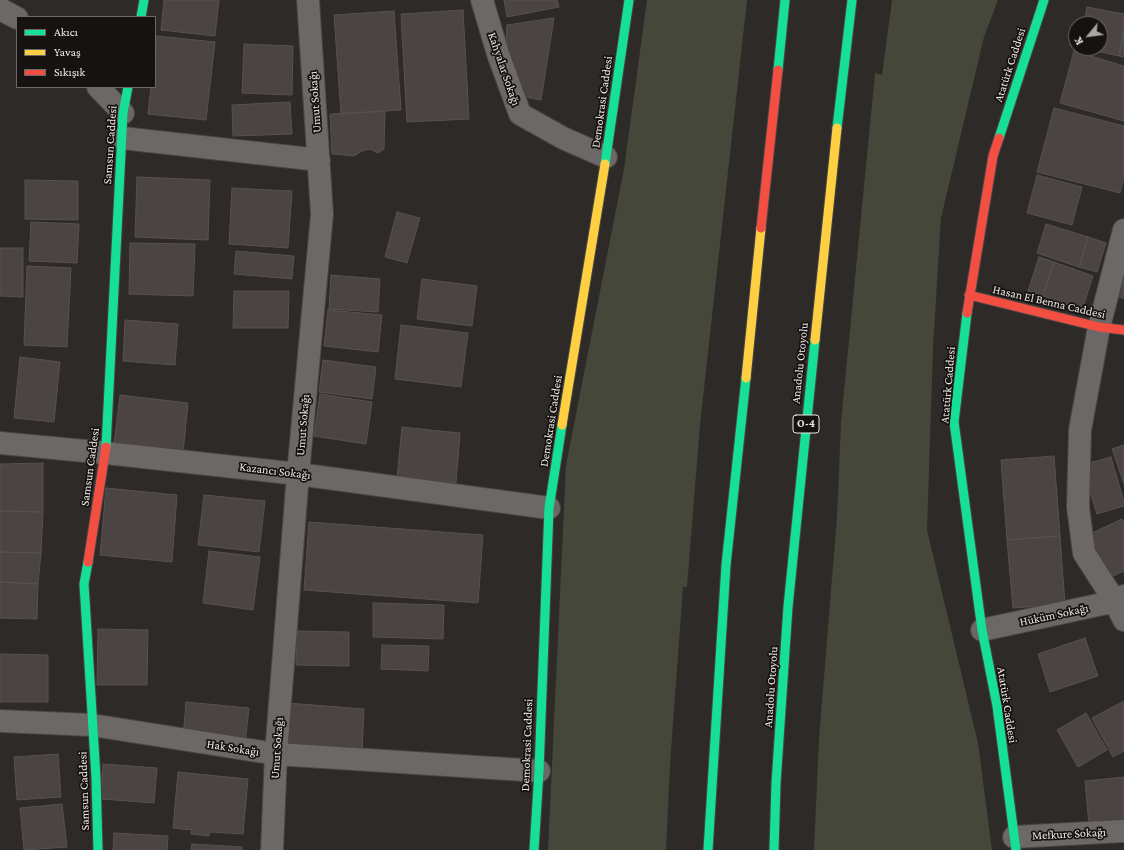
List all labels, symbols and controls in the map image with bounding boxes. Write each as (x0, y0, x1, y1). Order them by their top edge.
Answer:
legend (16, 16, 156, 88)
north arrow (1068, 16, 1108, 56)
text: Akıcı (54, 25, 78, 39)
street label: Atatürk Caddesi (991, 26, 1029, 104)
street label: Kahyalar Sokağı (485, 30, 523, 108)
text: K (1071, 35, 1085, 47)
text: Yavaş (54, 45, 81, 59)
street label: Demokrasi Caddesi (588, 55, 616, 149)
text: Sıkışık (54, 65, 85, 79)
street label: Umut Sokağı (306, 71, 324, 133)
street label: Samsun Caddesi (100, 105, 120, 185)
street label: Hasan El Benna Caddesi (991, 282, 1107, 322)
street label: Anadolu Otoyolu (789, 322, 811, 404)
street label: Atatürk Caddesi (937, 346, 959, 424)
street label: Demokrasi Caddesi (537, 374, 565, 468)
street label: Umut Sokağı (293, 394, 313, 456)
road number: O-4 (793, 415, 819, 433)
street label: Samsun Caddesi (77, 427, 103, 507)
street label: Kazancı Sokağı (239, 459, 311, 483)
street label: Hüküm Sokağı (1018, 601, 1090, 629)
street label: Anadolu Otoyolu (761, 646, 781, 728)
street label: Atatürk Caddesi (994, 666, 1020, 744)
street label: Demokrasi Caddesi (518, 698, 536, 792)
street label: Umut Sokağı (268, 717, 286, 779)
street label: Hak Sokağı (206, 737, 260, 759)
street label: Samsun Caddesi (75, 751, 93, 831)
street label: Mefkure Sokağı (1032, 825, 1106, 843)

